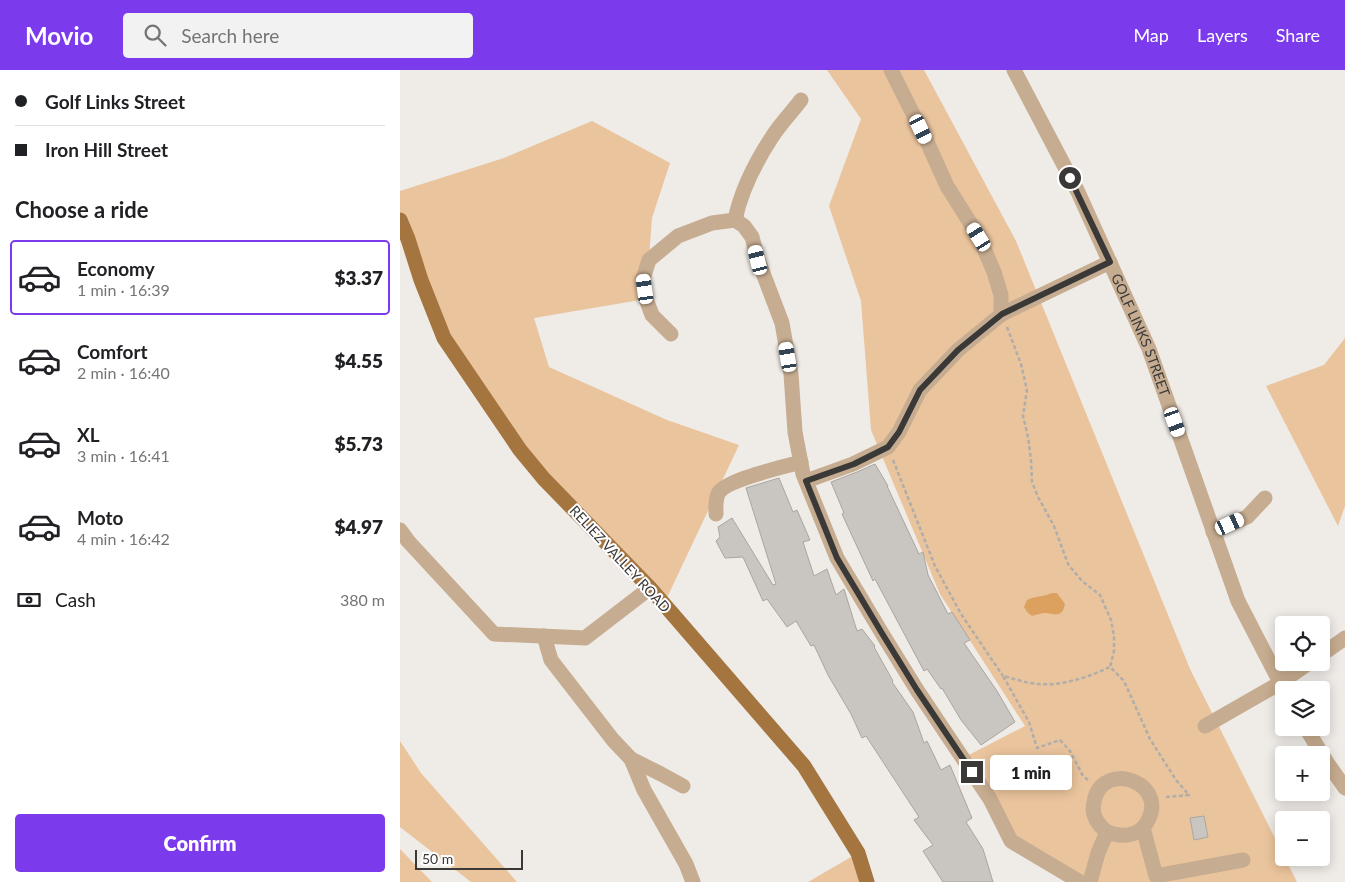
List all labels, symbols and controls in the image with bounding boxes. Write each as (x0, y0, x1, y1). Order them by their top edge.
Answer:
search box (123, 13, 473, 58)
text: Movio (25, 21, 93, 50)
icon: search (141, 21, 169, 49)
text: Search here (181, 24, 279, 47)
text: Map (1133, 24, 1169, 46)
text: Layers (1197, 24, 1248, 46)
text: Share (1276, 24, 1320, 46)
text: Golf Links Street (45, 90, 185, 113)
car (907, 112, 934, 146)
text: Iron Hill Street (45, 138, 168, 161)
route start (1059, 167, 1081, 189)
text: Choose a ride (15, 196, 149, 223)
car (964, 220, 993, 254)
car (747, 244, 768, 276)
icon: car (17, 255, 62, 300)
text: Economy (77, 257, 155, 280)
text: $3.37 (334, 266, 383, 289)
street label: GOLF LINKS STREET (1108, 271, 1174, 399)
car (635, 273, 654, 305)
text: 1 min · 16:39 (77, 280, 170, 299)
icon: car (17, 338, 62, 383)
text: Comfort (77, 340, 148, 363)
car (778, 341, 797, 373)
text: $4.55 (334, 349, 383, 372)
text: 2 min · 16:40 (77, 363, 170, 382)
car (1162, 405, 1187, 439)
icon: car (17, 421, 62, 466)
text: XL (77, 423, 100, 446)
text: $5.73 (334, 432, 383, 455)
text: 3 min · 16:41 (77, 446, 170, 465)
street label: RELIEZ VALLEY ROAD (566, 502, 674, 616)
icon: car (17, 504, 62, 549)
text: Moto (77, 506, 123, 529)
car (1213, 511, 1246, 537)
text: $4.97 (334, 515, 383, 538)
text: 4 min · 16:42 (77, 529, 170, 548)
icon: cash (15, 586, 43, 614)
text: Cash (55, 588, 96, 611)
text: 380 m (340, 590, 385, 609)
map controls (1275, 616, 1330, 866)
button: locate (1275, 616, 1330, 671)
button: layers (1275, 681, 1330, 736)
button: + (1275, 746, 1330, 801)
callout: 1 min (990, 754, 1072, 790)
route end (961, 761, 983, 783)
text: 1 min (1011, 763, 1051, 782)
button: − (1275, 811, 1330, 866)
button: Confirm (15, 814, 385, 872)
scale bar (415, 847, 522, 870)
text: 50 m (422, 850, 453, 867)

